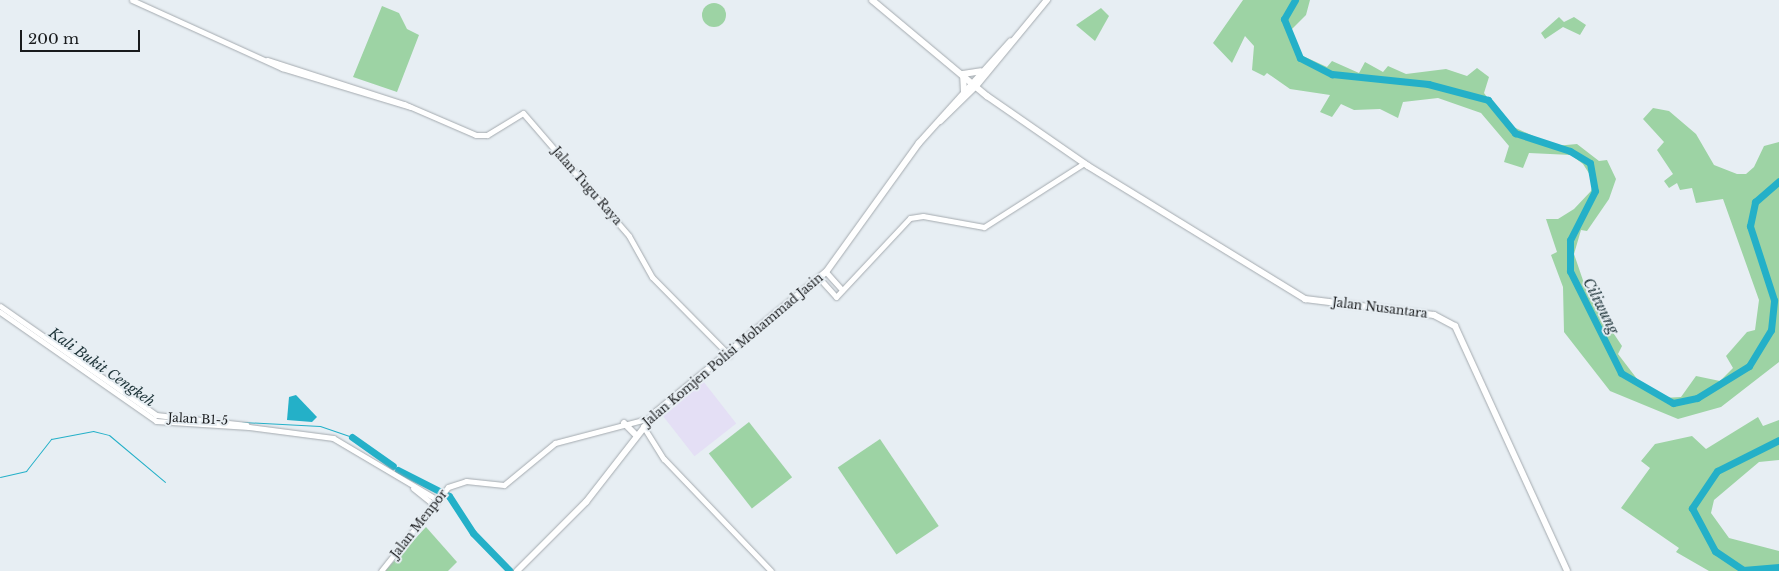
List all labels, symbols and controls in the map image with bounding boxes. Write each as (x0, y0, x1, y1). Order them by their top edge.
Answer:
scale bar (22, 20, 142, 52)
text: 200 m (28, 29, 79, 48)
street label: Jalan Tugu Raya (549, 144, 625, 228)
street label: Jalan Komjen Polisi Mohammad Jasin (640, 271, 826, 429)
water label: Ciliwung (1580, 275, 1622, 337)
street label: Jalan Nusantara (1332, 295, 1428, 321)
water label: Kali Bukit Cengkeh (45, 324, 159, 410)
street label: Jalan B1-5 (168, 410, 228, 428)
street label: Jalan Menpor (388, 487, 450, 561)

